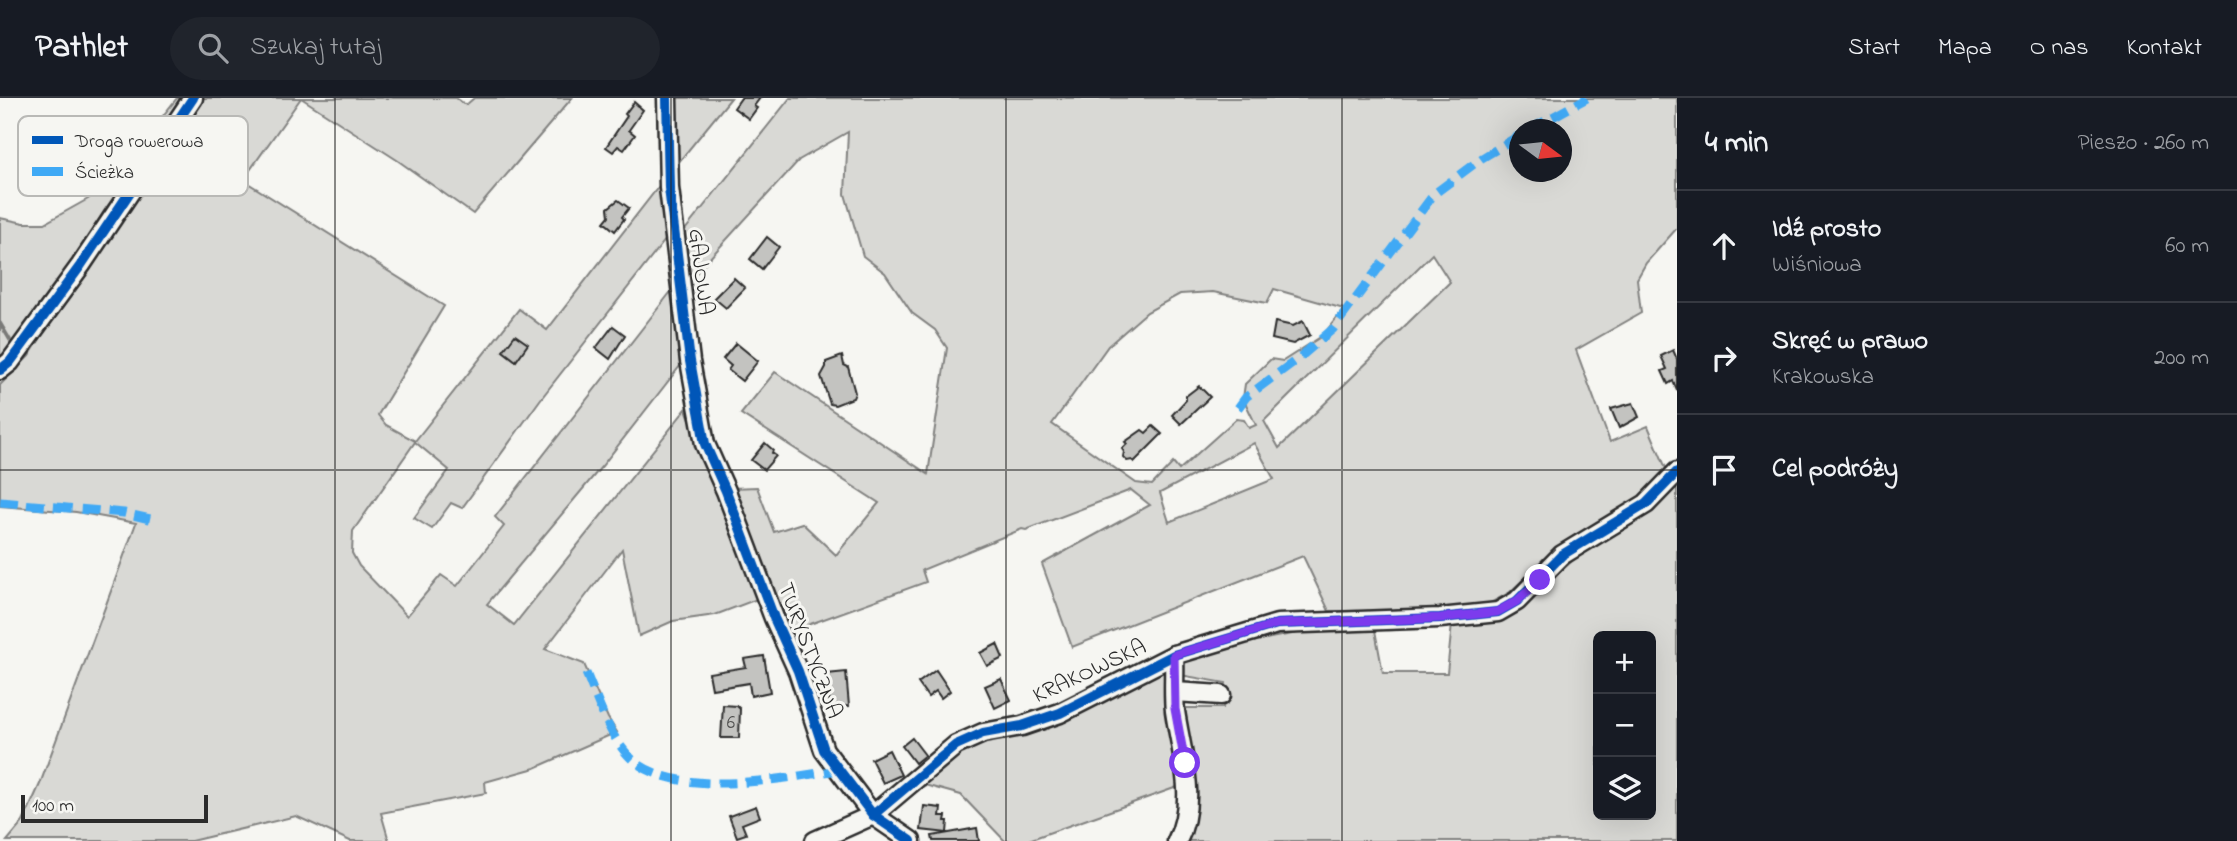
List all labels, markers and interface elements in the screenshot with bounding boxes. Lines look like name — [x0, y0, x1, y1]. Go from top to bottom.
search box — [170, 17, 660, 80]
text: Pathlet — [35, 24, 128, 72]
icon: search — [194, 29, 232, 67]
text: Szukaj tutaj — [250, 29, 381, 67]
text: Start — [1848, 31, 1900, 66]
text: Mapa — [1938, 31, 1992, 66]
text: O nas — [2030, 31, 2088, 66]
text: Kontakt — [2126, 31, 2202, 66]
legend — [18, 116, 248, 196]
north arrow — [1509, 119, 1572, 182]
text: 4 min — [1705, 122, 1768, 166]
text: Pieszo · 260 m — [2078, 127, 2209, 160]
text: Droga rowerowa — [74, 129, 204, 158]
text: Ścieżka — [75, 160, 134, 187]
text: Idź prosto — [1772, 211, 1881, 249]
street label: GAJOWA — [678, 227, 722, 317]
icon: ahead — [1705, 227, 1743, 265]
text: 60 m — [2165, 230, 2209, 263]
text: Wiśniowa — [1772, 249, 1862, 282]
text: Skręć w prawo — [1772, 323, 1928, 361]
icon: right — [1705, 339, 1743, 377]
text: 200 m — [2154, 342, 2209, 375]
text: Krakowska — [1772, 361, 1874, 394]
icon: arrive — [1705, 451, 1743, 489]
text: Cel podróży — [1772, 451, 1898, 489]
route end — [1524, 564, 1555, 595]
street label: TURYSTYCZNA — [768, 578, 850, 724]
street label: KRAKOWSKA — [1028, 631, 1152, 713]
map controls — [1593, 631, 1656, 820]
button: + — [1593, 631, 1656, 694]
button: − — [1593, 694, 1656, 757]
house number: 6 — [727, 710, 735, 737]
route start — [1169, 747, 1200, 778]
button: layers — [1593, 757, 1656, 820]
scale bar — [21, 792, 208, 824]
text: 100 m — [32, 793, 74, 820]

